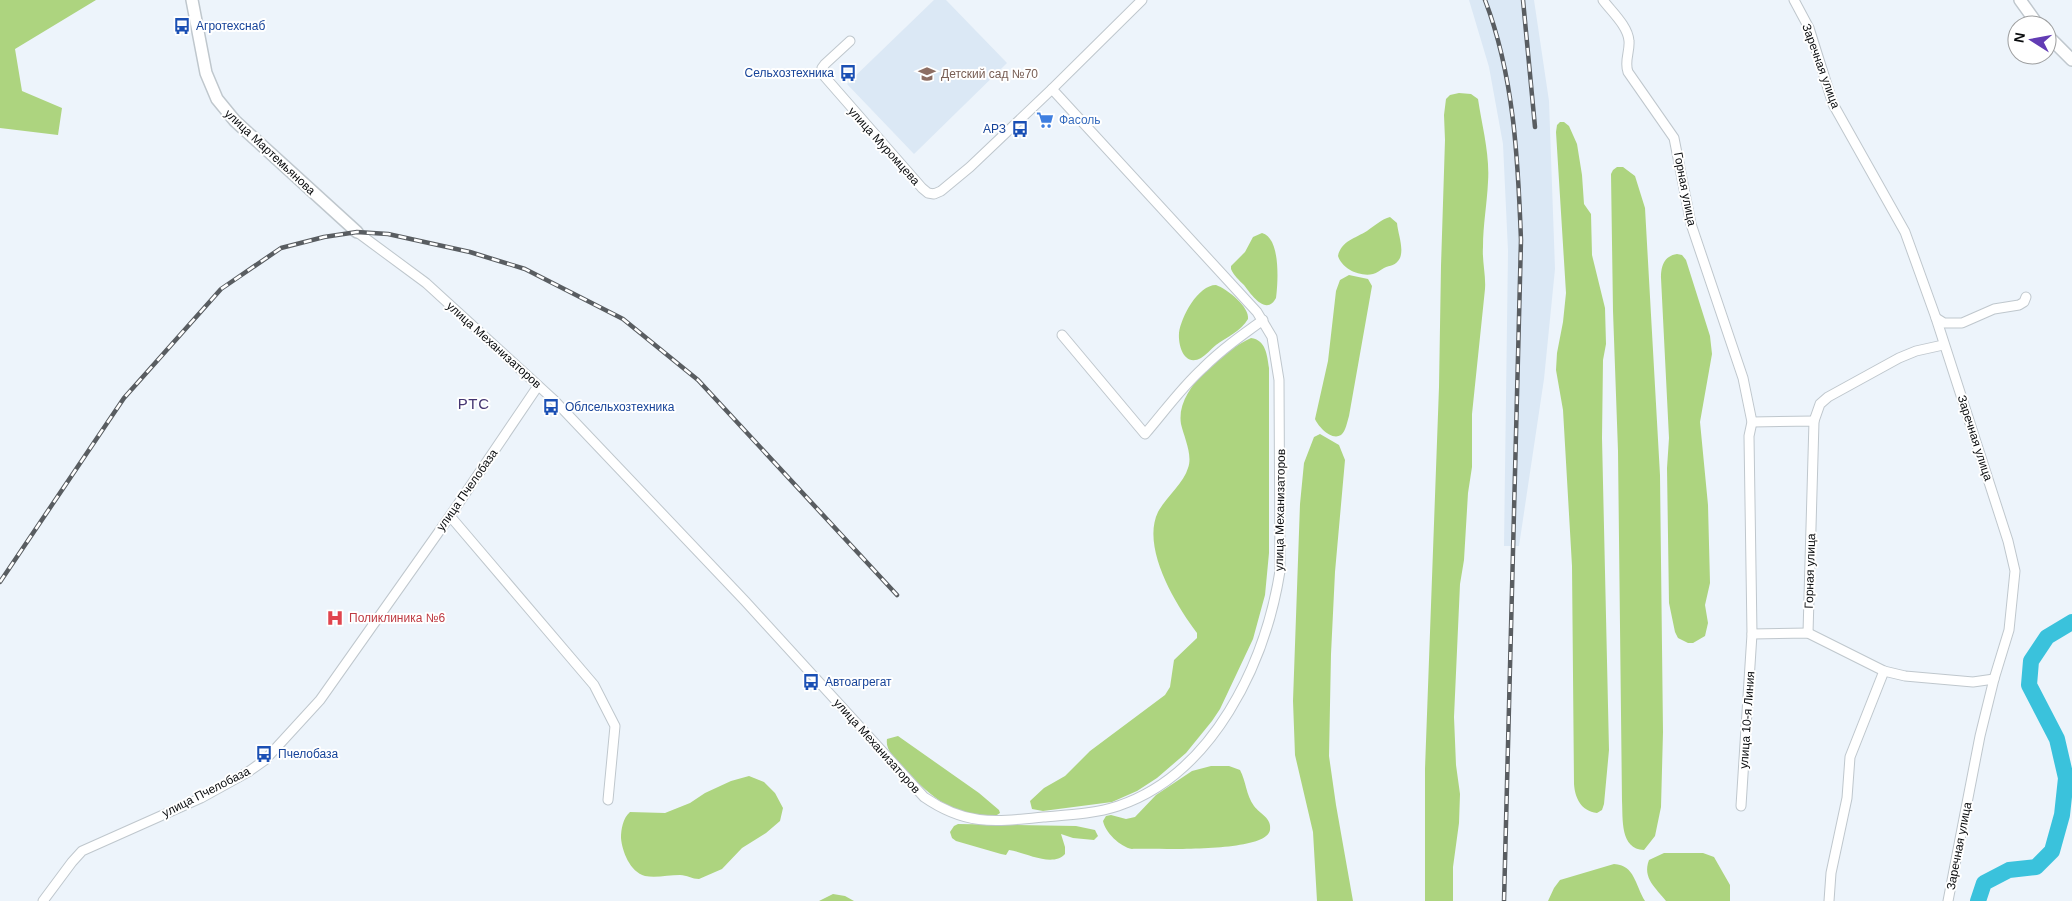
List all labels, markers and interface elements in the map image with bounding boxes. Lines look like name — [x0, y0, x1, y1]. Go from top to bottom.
north arrow — [2007, 15, 2057, 65]
bus stop icon: Агротехснаб — [172, 16, 192, 36]
place label: Агротехснаб — [196, 19, 265, 33]
street label: Заречная улица — [1799, 22, 1843, 111]
text: N — [2010, 31, 2028, 44]
bus stop icon: Сельхозтехника — [838, 63, 858, 83]
school or university icon: Детский сад №70 — [917, 64, 937, 84]
place label: Сельхозтехника — [745, 66, 834, 80]
place label: Детский сад №70 — [941, 67, 1038, 81]
street label: улица Муромцева — [845, 104, 923, 188]
street label: улица Мартемьянова — [222, 106, 318, 198]
supermarket icon: Фасоль — [1035, 110, 1055, 130]
place label: Фасоль — [1059, 113, 1101, 127]
bus stop icon: АРЗ — [1010, 119, 1030, 139]
place label: АРЗ — [983, 122, 1006, 136]
street label: Горная улица — [1671, 151, 1699, 228]
street label: улица Механизаторов — [444, 299, 544, 391]
street label: Заречная улица — [1955, 393, 1996, 483]
district label: РТС — [458, 395, 490, 412]
bus stop icon: Облсельхозтехника — [541, 397, 561, 417]
place label: Облсельхозтехника — [565, 400, 675, 414]
street label: улица Пчелобаза — [434, 446, 501, 534]
street label: улица Механизаторов — [1272, 449, 1288, 571]
street label: Горная улица — [1802, 533, 1818, 609]
hospital icon: Поликлиника №6 — [325, 608, 345, 628]
place label: Поликлиника №6 — [349, 611, 446, 625]
street label: улица 10-я Линия — [1737, 671, 1757, 769]
bus stop icon: Автоагрегат — [801, 672, 821, 692]
place label: Автоагрегат — [825, 675, 892, 689]
street label: улица Механизаторов — [831, 696, 923, 796]
bus stop icon: Пчелобаза — [254, 744, 274, 764]
place label: Пчелобаза — [278, 747, 339, 761]
street label: улица Пчелобаза — [160, 764, 252, 820]
street label: Заречная улица — [1944, 801, 1974, 891]

